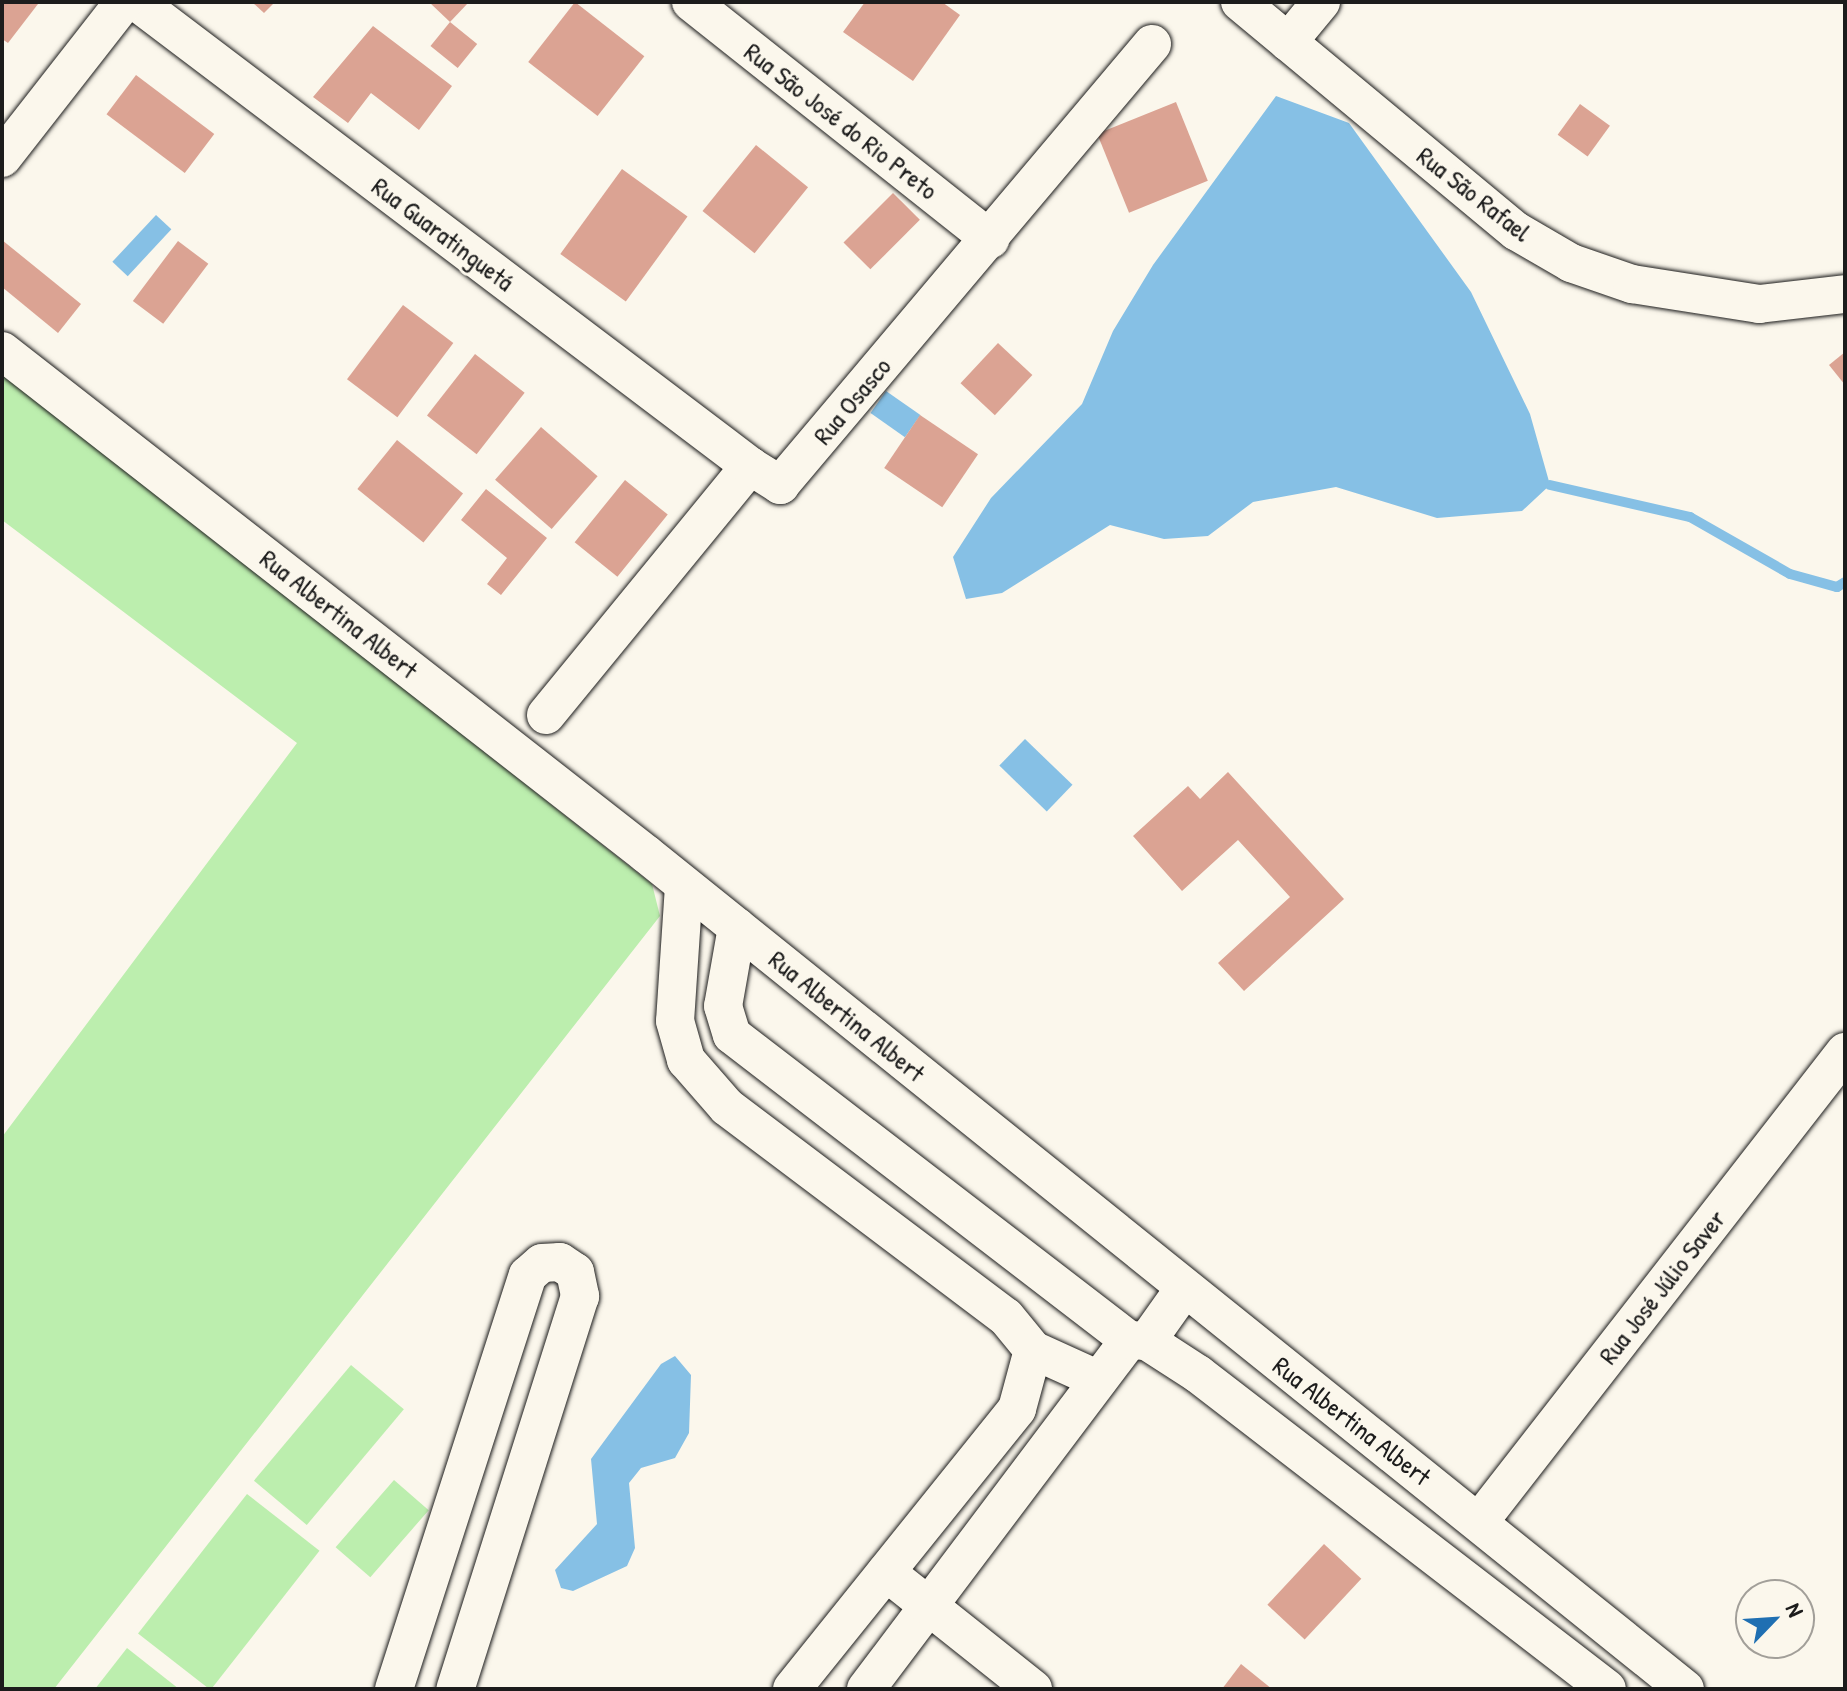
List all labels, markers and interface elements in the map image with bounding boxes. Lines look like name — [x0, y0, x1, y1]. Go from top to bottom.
street label: Rua São José do Rio Preto — [738, 36, 944, 206]
street label: Rua São Rafael — [1411, 140, 1537, 248]
street label: Rua Guaratinguetá — [366, 171, 520, 297]
street label: Rua Osasco — [807, 351, 897, 451]
street label: Rua Albertina Albert — [254, 543, 424, 685]
street label: Rua Albertina Albert — [763, 944, 931, 1088]
street label: Rua José Júlio Saver — [1592, 1204, 1732, 1370]
street label: Rua Albertina Albert — [1267, 1350, 1437, 1492]
north arrow — [1735, 1579, 1815, 1659]
text: N — [1779, 1598, 1811, 1621]

